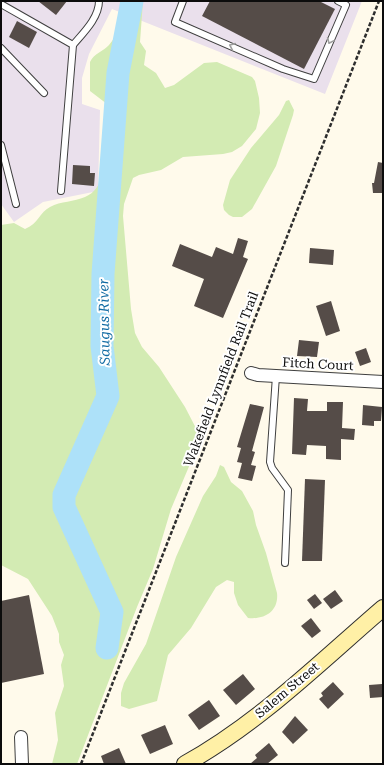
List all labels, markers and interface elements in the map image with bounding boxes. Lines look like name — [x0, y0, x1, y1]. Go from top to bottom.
one-way arrow — [327, 37, 335, 44]
one-way arrow — [228, 43, 236, 51]
water label: Saugus River — [95, 278, 113, 367]
street label: Wakefield Lynnfield Rail Trail — [181, 289, 261, 469]
street label: Fitch Court — [282, 355, 354, 373]
street label: Salem Street — [252, 659, 322, 721]

